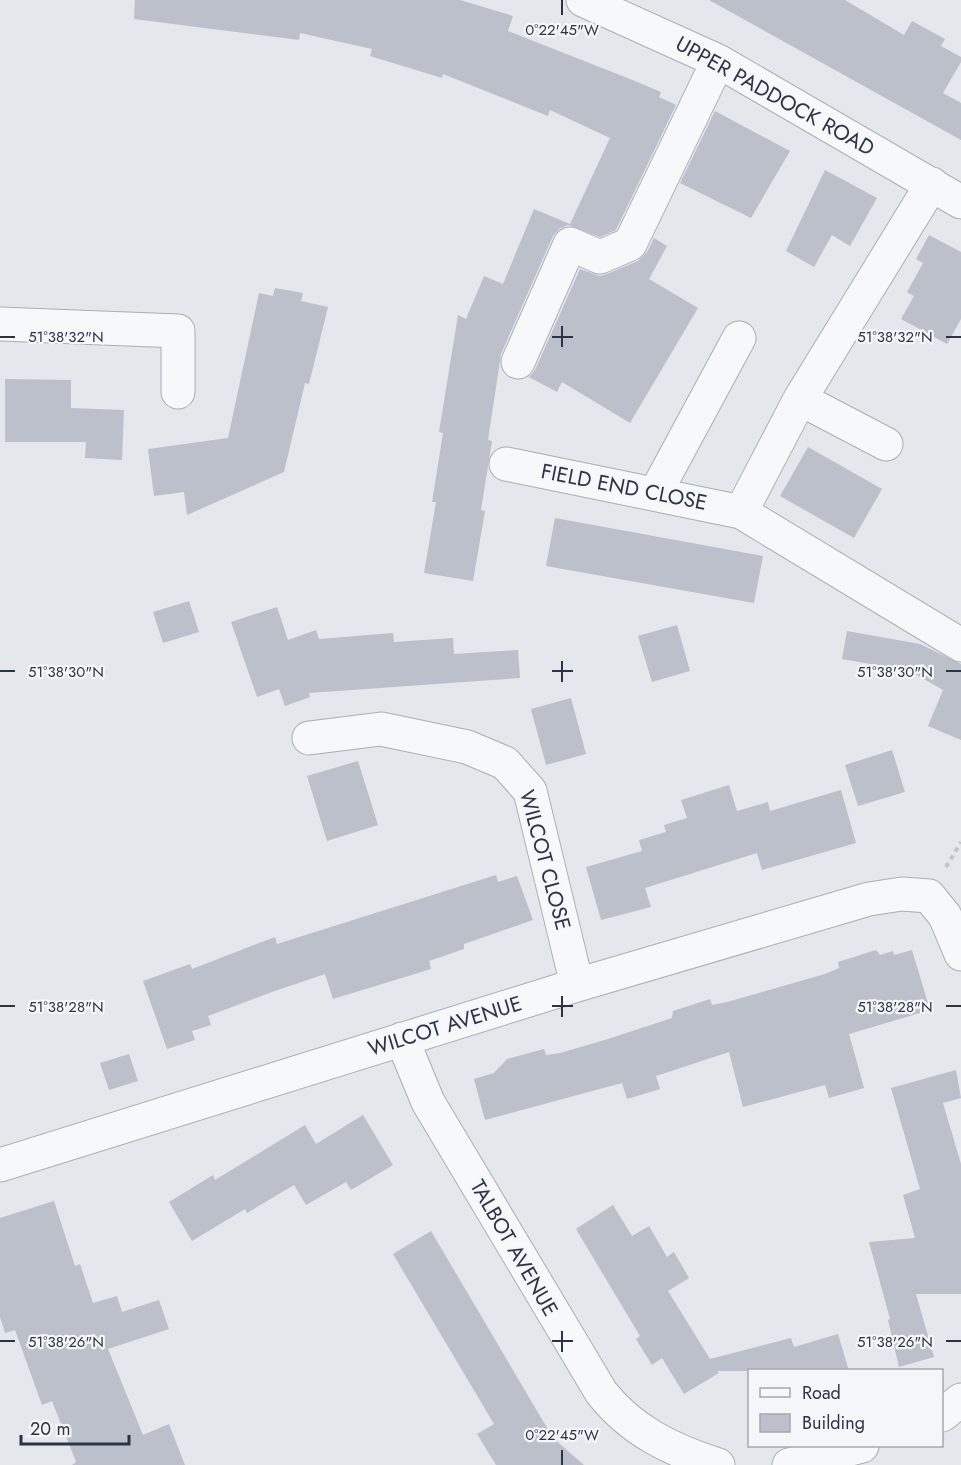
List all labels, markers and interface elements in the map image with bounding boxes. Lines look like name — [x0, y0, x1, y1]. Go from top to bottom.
text: 0°22'45"W — [525, 19, 599, 41]
street label: UPPER PADDOCK ROAD — [670, 29, 880, 163]
text: 51°38'32"N — [28, 326, 104, 348]
text: 51°38'32"N — [857, 326, 933, 348]
street label: FIELD END CLOSE — [538, 456, 710, 518]
text: 51°38'30"N — [28, 661, 104, 683]
text: 51°38'30"N — [857, 661, 933, 683]
street label: WILCOT CLOSE — [512, 787, 578, 933]
street label: WILCOT AVENUE — [364, 988, 526, 1064]
text: 51°38'28"N — [28, 996, 104, 1018]
text: 51°38'28"N — [857, 996, 933, 1018]
street label: TALBOT AVENUE — [463, 1174, 565, 1322]
text: 51°38'26"N — [28, 1331, 104, 1353]
text: 51°38'26"N — [857, 1331, 933, 1353]
legend — [748, 1369, 943, 1447]
text: Road — [802, 1380, 841, 1406]
scale bar — [21, 1408, 129, 1446]
text: Building — [802, 1410, 865, 1436]
text: 20 m — [30, 1416, 70, 1442]
text: 0°22'45"W — [525, 1424, 599, 1446]

